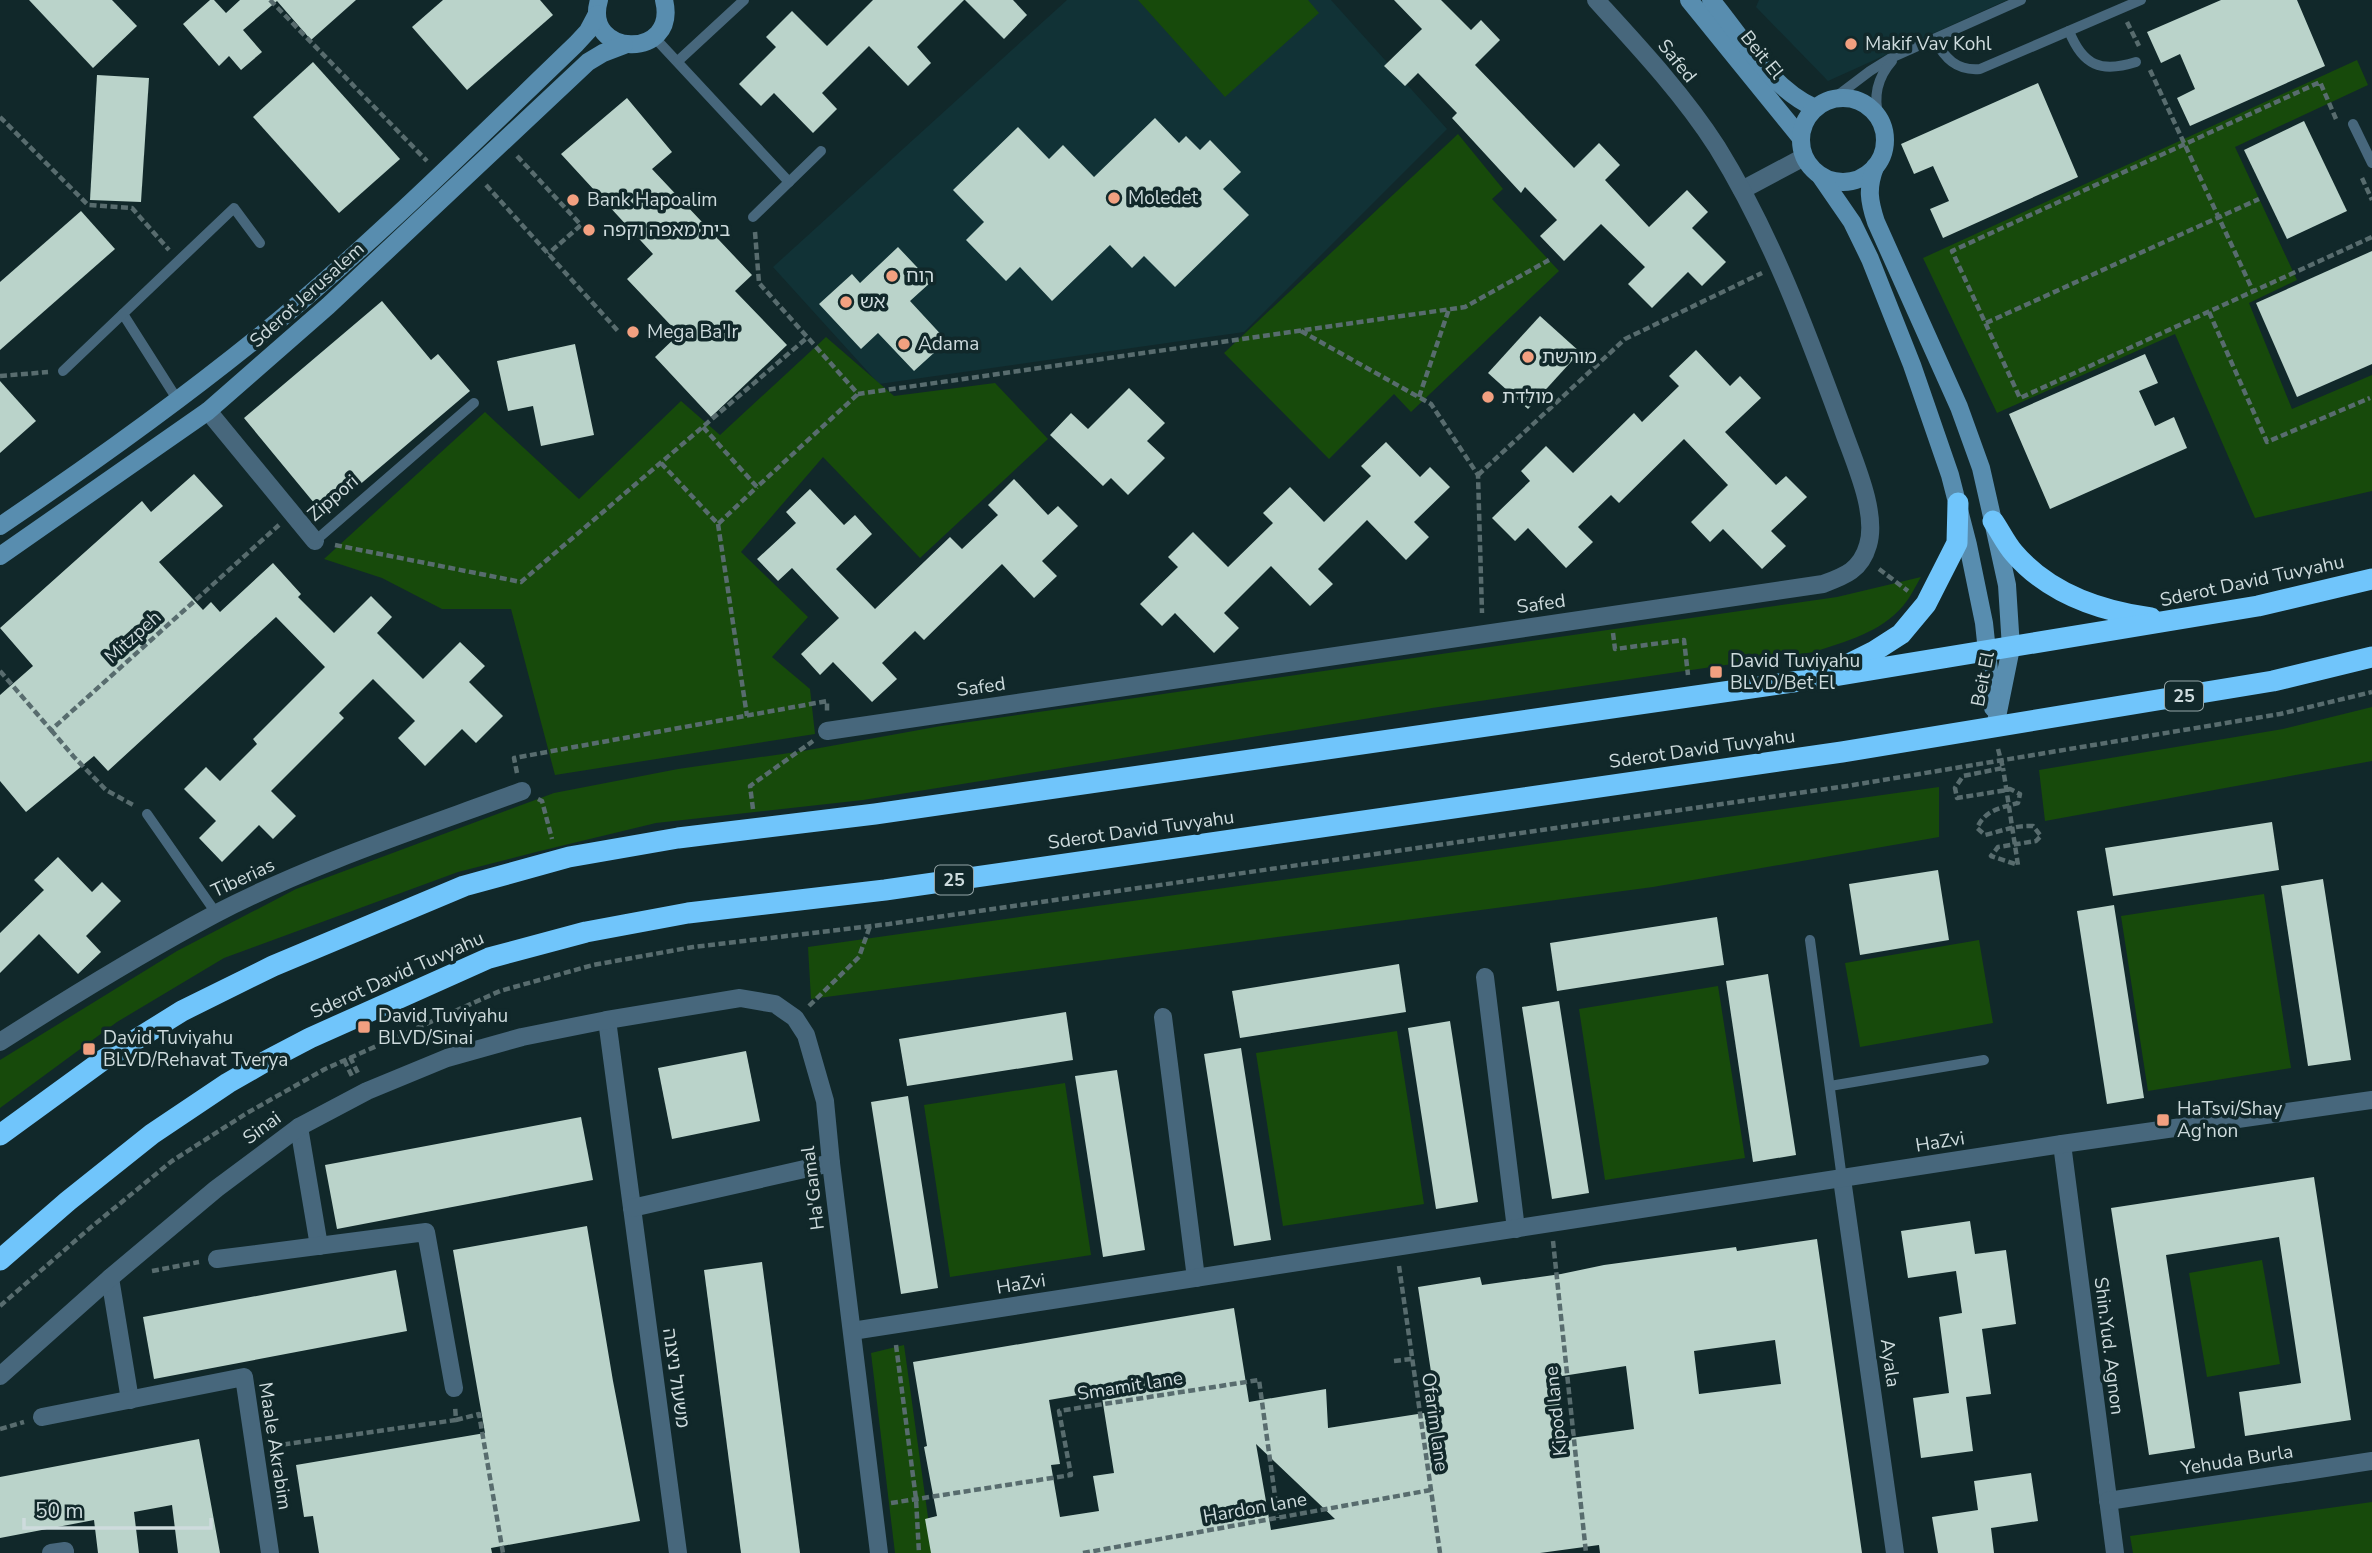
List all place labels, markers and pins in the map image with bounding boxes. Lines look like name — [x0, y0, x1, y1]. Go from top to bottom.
place label: Makif Vav Kohl — [1865, 31, 1992, 57]
marker: Makif Vav Kohl — [1843, 36, 1859, 52]
place label: Moledet — [1128, 185, 1199, 211]
place label: Bank Hapoalim — [587, 187, 718, 213]
marker: Moledet — [1106, 190, 1122, 206]
marker: Bank Hapoalim — [565, 192, 581, 208]
place label: בית מאפה וקפה — [603, 217, 730, 243]
marker: בית מאפה וקפה — [581, 222, 597, 238]
place label: רוח — [906, 263, 934, 289]
marker: רוח — [884, 268, 900, 284]
place label: אש — [860, 289, 886, 315]
marker: אש — [838, 294, 854, 310]
place label: Mega Ba'Ir — [647, 319, 738, 345]
marker: Mega Ba'Ir — [625, 324, 641, 340]
place label: Adama — [918, 331, 979, 357]
marker: Adama — [896, 336, 912, 352]
place label: מורשת — [1542, 344, 1597, 370]
marker: מורשת — [1520, 349, 1536, 365]
place label: מולדת — [1502, 384, 1554, 410]
marker: מולדת — [1480, 389, 1496, 405]
place label: David Tuviyahu BLVD/Bet El — [1730, 648, 1860, 696]
marker: David Tuviyahu BLVD/Bet El — [1708, 664, 1724, 680]
place label: David Tuviyahu BLVD/Sinai — [378, 1003, 508, 1051]
marker: David Tuviyahu BLVD/Sinai — [356, 1019, 372, 1035]
place label: David Tuviyahu BLVD/Rehavat Tverya — [103, 1025, 288, 1073]
marker: David Tuviyahu BLVD/Rehavat Tverya — [81, 1041, 97, 1057]
place label: HaTsvi/Shay Ag'non — [2177, 1096, 2282, 1144]
marker: HaTsvi/Shay Ag'non — [2155, 1112, 2171, 1128]

